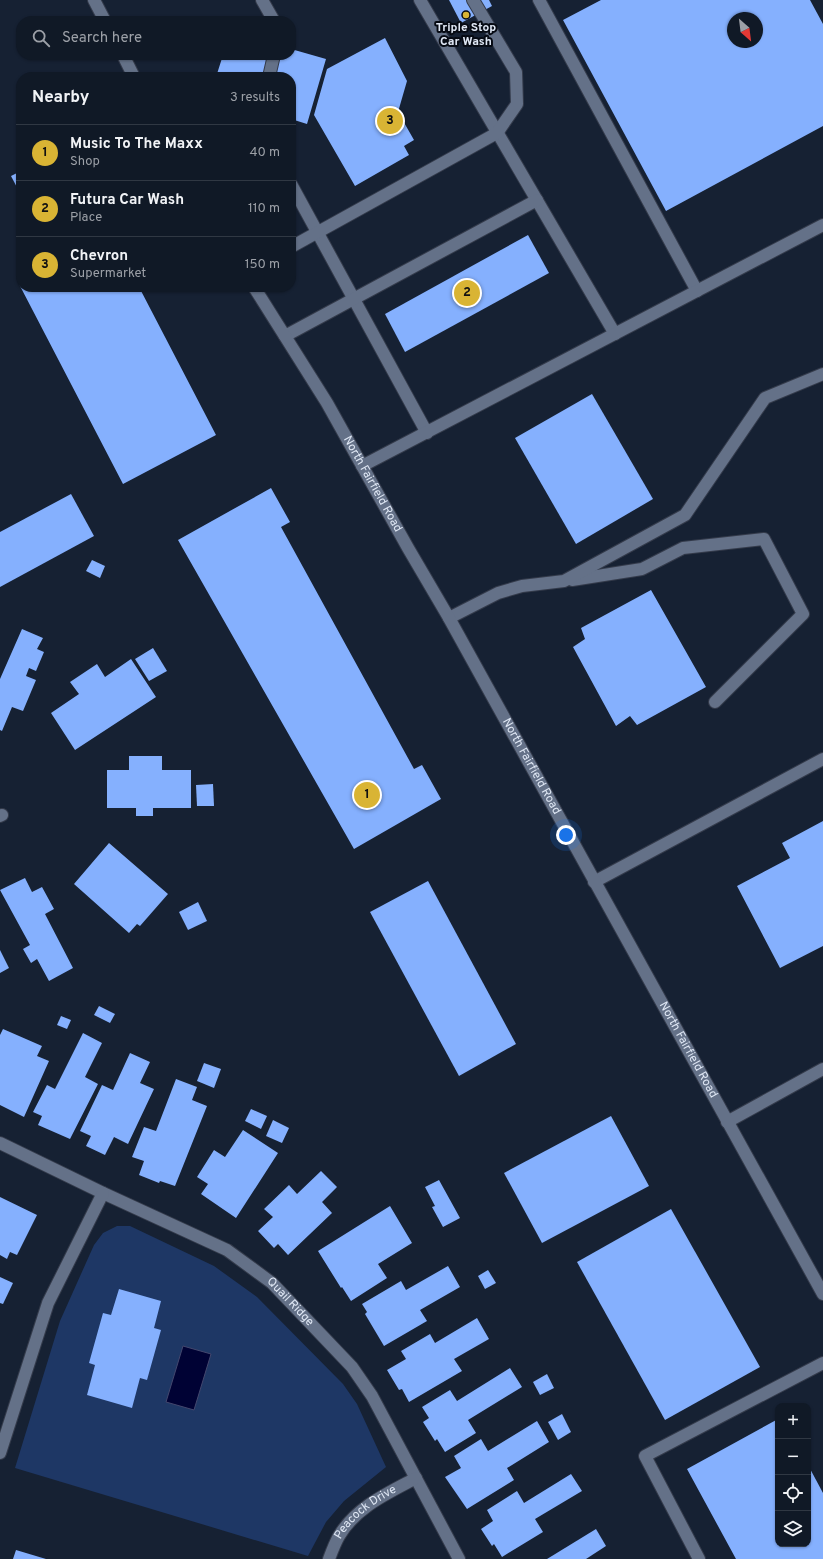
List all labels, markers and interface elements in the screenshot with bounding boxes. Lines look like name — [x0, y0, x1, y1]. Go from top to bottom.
marker: Triple Stop Car Wash — [461, 10, 471, 20]
north arrow — [727, 12, 763, 48]
search box — [16, 16, 296, 60]
place label: Triple Stop Car Wash — [436, 20, 496, 50]
icon: search — [30, 27, 52, 49]
text: Search here — [62, 29, 142, 48]
text: Nearby — [32, 87, 89, 109]
text: 3 results — [230, 90, 280, 106]
pin: 3 — [377, 106, 403, 136]
text: Music To The Maxx — [70, 135, 203, 154]
text: 1 — [42, 145, 48, 161]
text: 40 m — [250, 145, 280, 161]
text: Shop — [70, 154, 100, 170]
text: Futura Car Wash — [70, 191, 184, 210]
text: 2 — [41, 201, 49, 217]
text: 110 m — [248, 201, 280, 217]
text: Place — [70, 210, 102, 226]
text: Chevron — [70, 247, 128, 266]
text: 3 — [41, 257, 49, 273]
text: 150 m — [245, 257, 280, 273]
text: Supermarket — [70, 266, 146, 282]
pin: 2 — [454, 278, 480, 308]
street label: North Fairfield Road — [339, 433, 406, 535]
street label: North Fairfield Road — [498, 715, 564, 818]
pin: 1 — [354, 780, 380, 810]
your location — [556, 825, 576, 845]
street label: North Fairfield Road — [655, 999, 721, 1101]
street label: Quail Ridge — [263, 1274, 317, 1330]
map controls — [775, 1403, 811, 1547]
button: + — [775, 1403, 811, 1439]
button: − — [775, 1439, 811, 1475]
button: locate — [775, 1475, 811, 1511]
street label: Peacock Drive — [331, 1482, 399, 1542]
button: layers — [775, 1511, 811, 1547]

